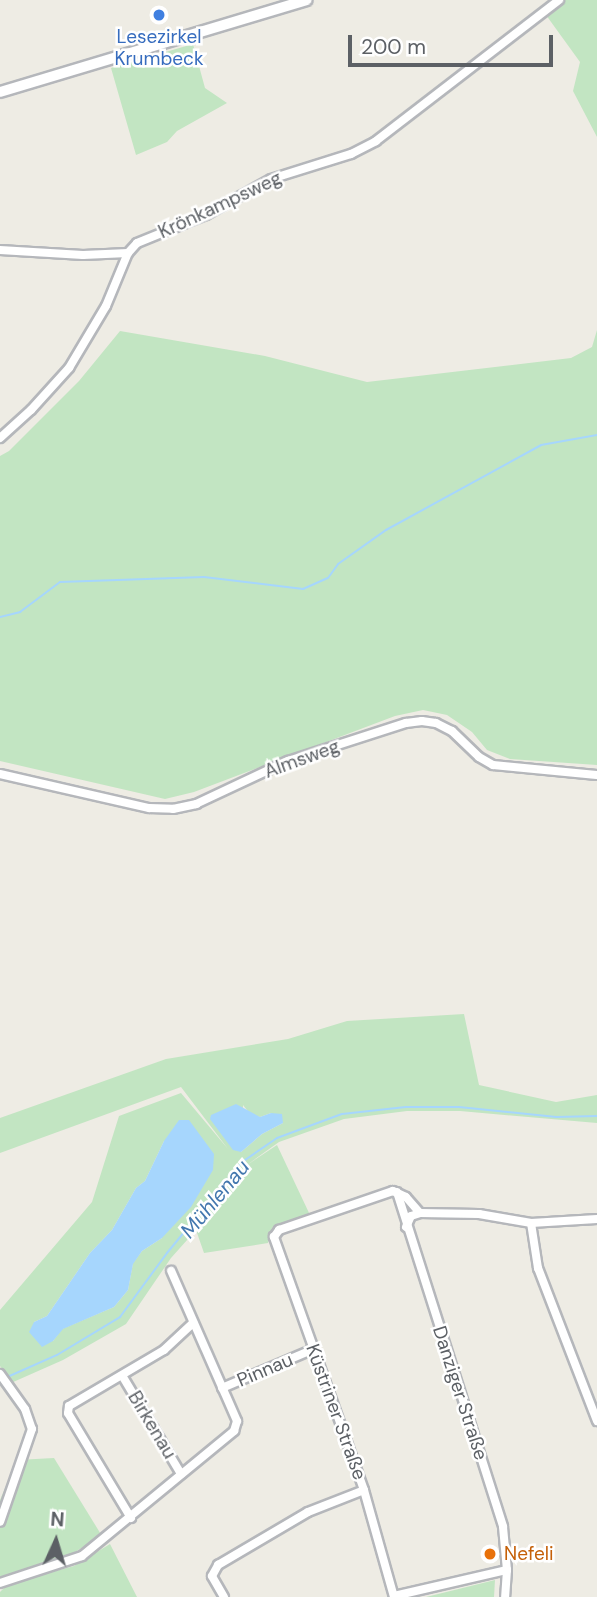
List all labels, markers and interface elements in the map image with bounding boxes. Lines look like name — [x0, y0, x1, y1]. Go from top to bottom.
marker: Lesezirkel Krumbeck — [151, 7, 167, 23]
scale bar — [352, 21, 557, 65]
place label: Lesezirkel Krumbeck — [114, 26, 204, 70]
text: 200 m — [361, 33, 426, 61]
street label: Krönkampsweg — [155, 167, 285, 243]
street label: Almsweg — [261, 735, 343, 783]
water label: Mühlenau — [175, 1155, 255, 1243]
street label: Danziger Straße — [428, 1323, 492, 1463]
street label: Küstriner Straße — [301, 1341, 371, 1483]
street label: Pinnau — [234, 1348, 296, 1392]
street label: Birkenau — [123, 1387, 181, 1463]
north arrow — [21, 1506, 91, 1576]
text: N — [50, 1507, 65, 1533]
place label: Nefeli — [504, 1543, 554, 1565]
marker: Nefeli — [482, 1546, 498, 1562]

